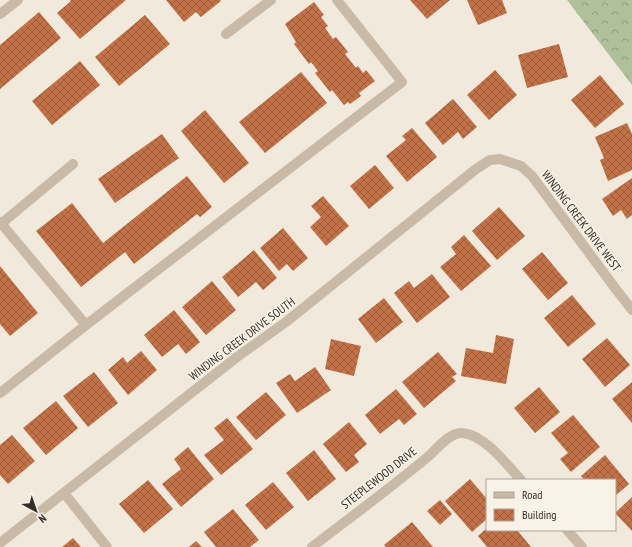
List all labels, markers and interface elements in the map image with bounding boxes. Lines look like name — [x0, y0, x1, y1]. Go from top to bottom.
street label: WINDING CREEK DRIVE WEST — [538, 167, 625, 275]
street label: WINDING CREEK DRIVE SOUTH — [186, 294, 298, 383]
street label: STEEPLEWOOD DRIVE — [338, 443, 419, 512]
legend — [486, 479, 616, 531]
text: Road — [522, 487, 542, 502]
north arrow — [16, 491, 56, 531]
text: Building — [522, 507, 557, 522]
text: N — [36, 511, 49, 526]

